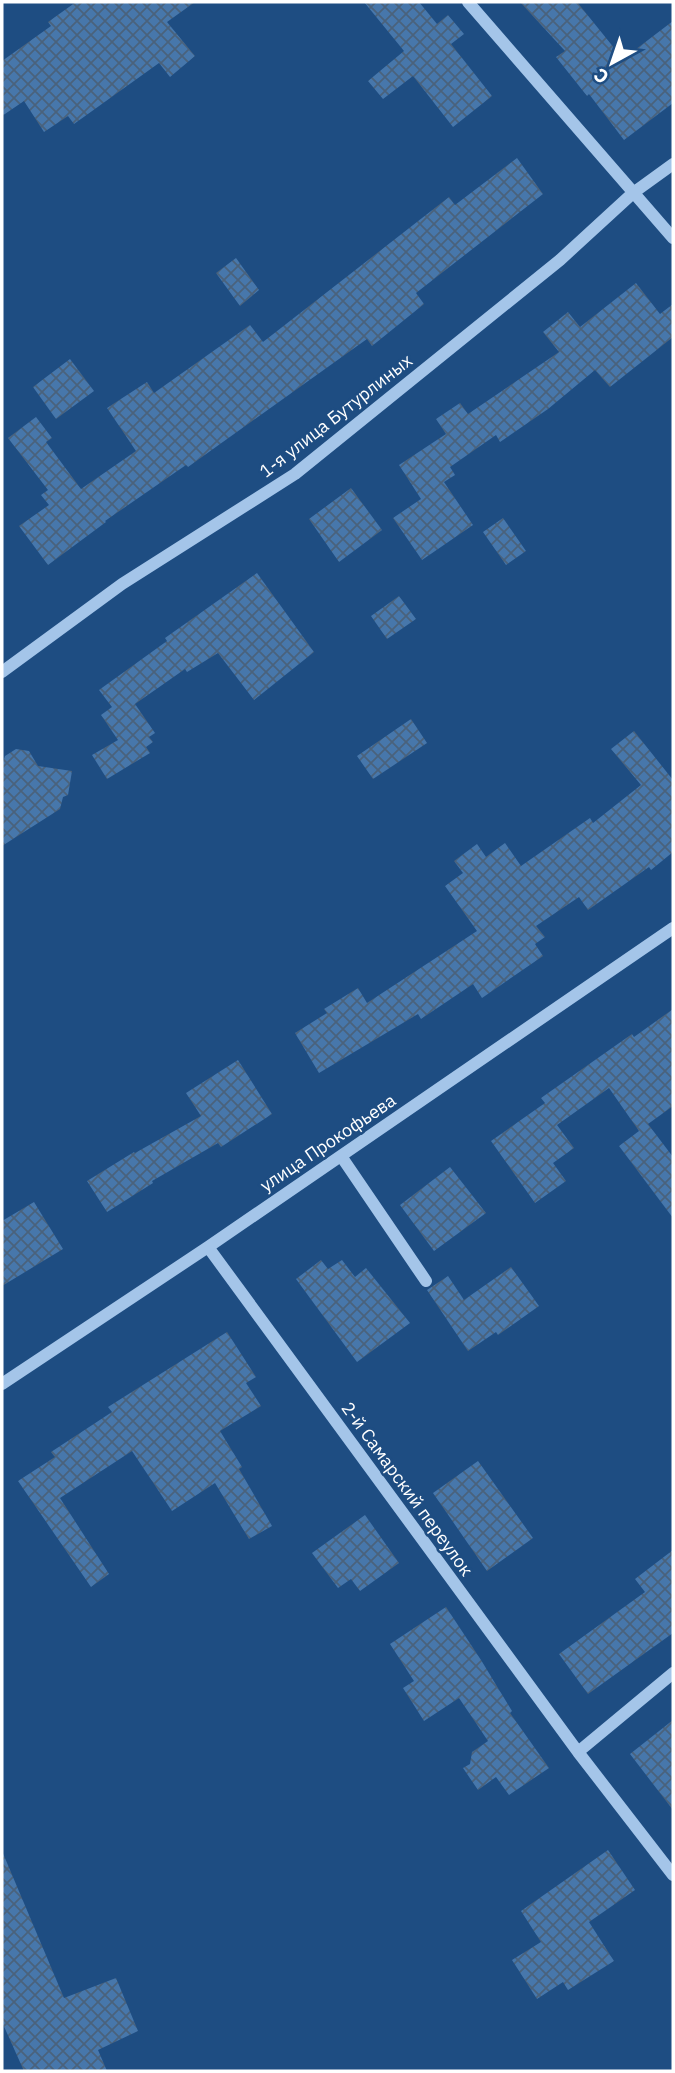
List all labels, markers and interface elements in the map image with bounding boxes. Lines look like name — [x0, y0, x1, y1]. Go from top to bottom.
north arrow — [577, 28, 647, 98]
text: С — [589, 63, 614, 89]
street label: 1-я улица Бутурлиных — [255, 349, 417, 483]
street label: улица Прокофьева — [255, 1088, 400, 1197]
street label: 2-й Самарский переулок — [336, 1397, 478, 1580]

